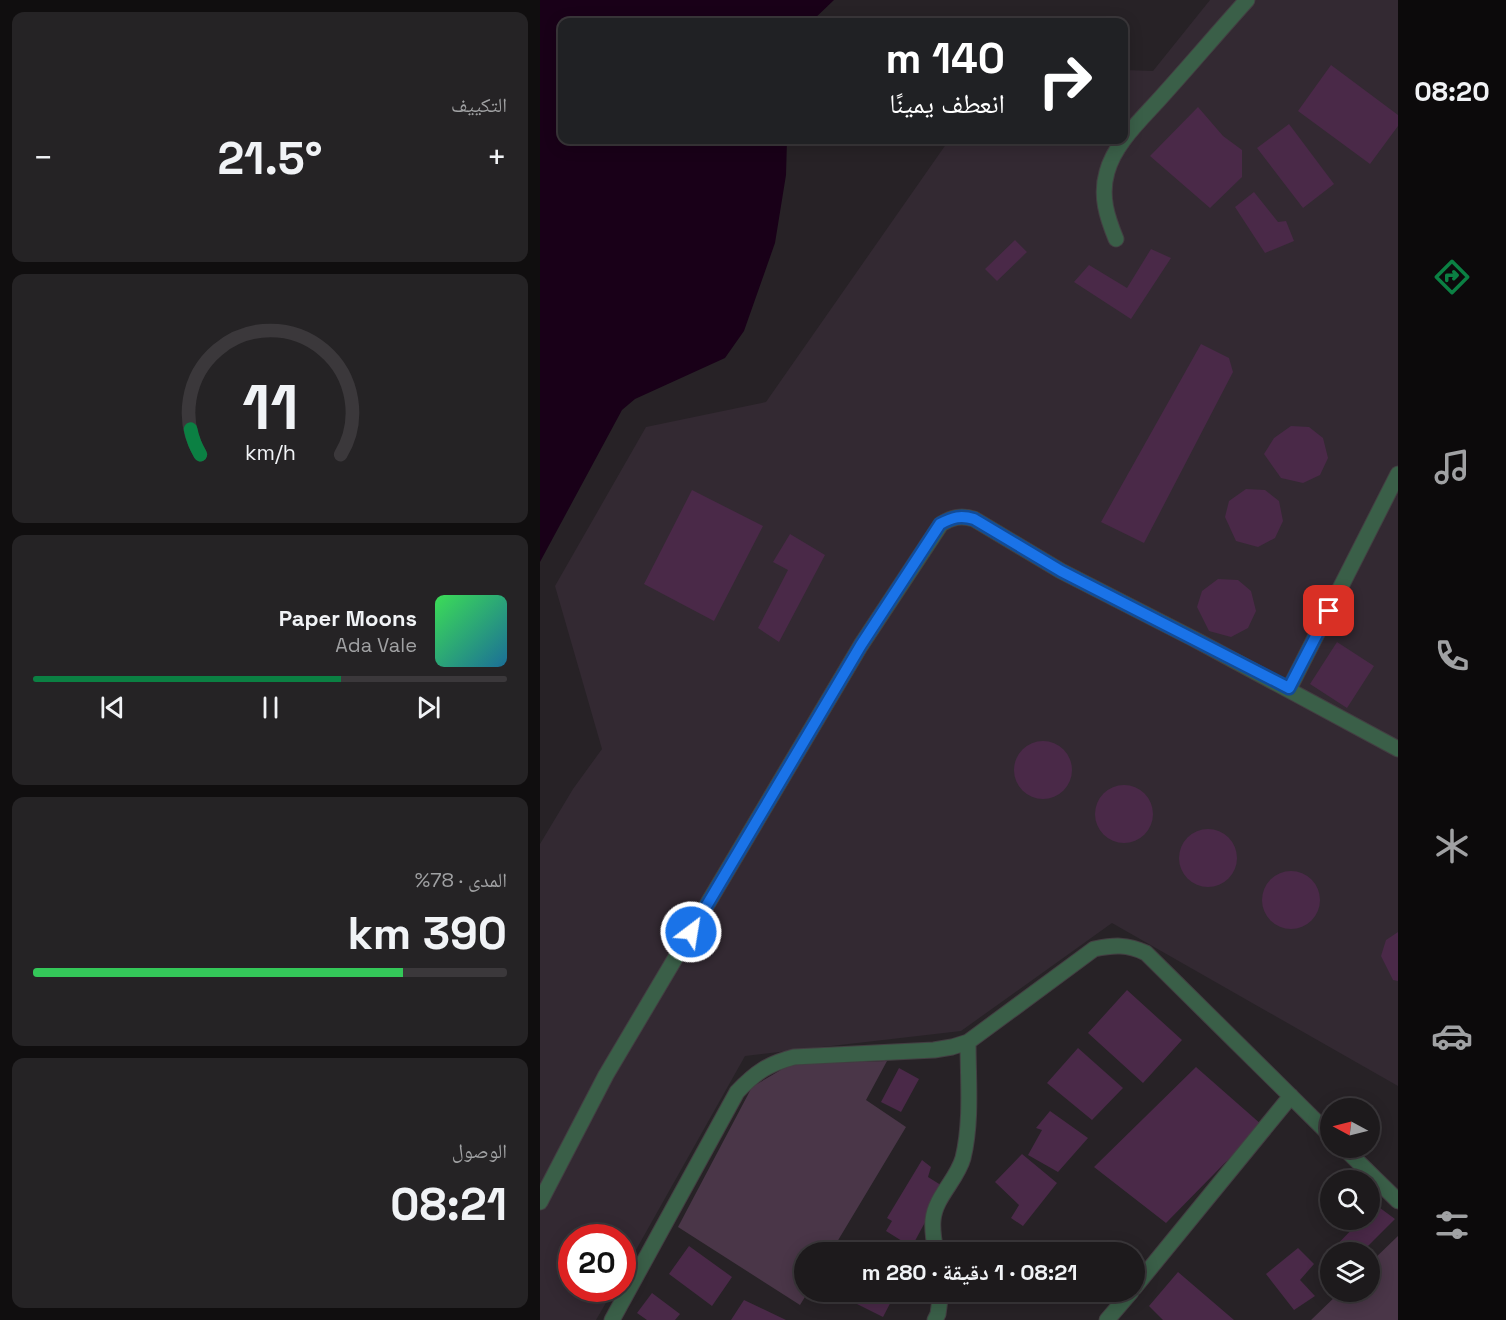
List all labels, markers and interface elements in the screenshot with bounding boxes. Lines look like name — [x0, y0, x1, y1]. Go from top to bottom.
text: 140 m — [886, 32, 1005, 85]
icon: right — [1026, 42, 1104, 120]
text: 08:20 — [1414, 74, 1490, 109]
text: انعطف يمينًا — [889, 86, 1005, 121]
text: التكييف — [451, 92, 507, 118]
text: 21.5° — [217, 130, 323, 187]
text: − — [33, 137, 53, 179]
text: + — [487, 137, 507, 179]
icon: directions — [1431, 256, 1473, 298]
text: 11 — [242, 369, 298, 448]
text: km/h — [244, 440, 296, 467]
icon: music — [1431, 446, 1473, 488]
pin — [1303, 585, 1354, 636]
icon: arrive — [1312, 594, 1345, 627]
text: Paper Moons — [279, 604, 417, 632]
text: Ada Vale — [335, 632, 417, 658]
icon: phone — [1431, 635, 1473, 677]
icon: previous — [96, 691, 129, 724]
icon: pause — [254, 691, 287, 724]
icon: next — [412, 691, 445, 724]
icon: climate — [1431, 825, 1473, 867]
text: المدى · 78% — [415, 867, 507, 893]
position arrow — [659, 900, 723, 964]
text: 390 km — [347, 905, 507, 962]
icon: car — [1431, 1015, 1473, 1057]
north arrow — [1320, 1098, 1380, 1158]
map controls — [1320, 1098, 1380, 1302]
text: الوصول — [452, 1138, 507, 1164]
button: search — [1320, 1170, 1380, 1230]
text: 08:21 — [390, 1176, 507, 1233]
icon: filters — [1431, 1204, 1473, 1246]
speed limit sign: 20 — [558, 1224, 636, 1302]
button: layers — [1320, 1242, 1380, 1302]
text: 08:21 · 1 دقيقة · 280 m — [862, 1258, 1077, 1286]

